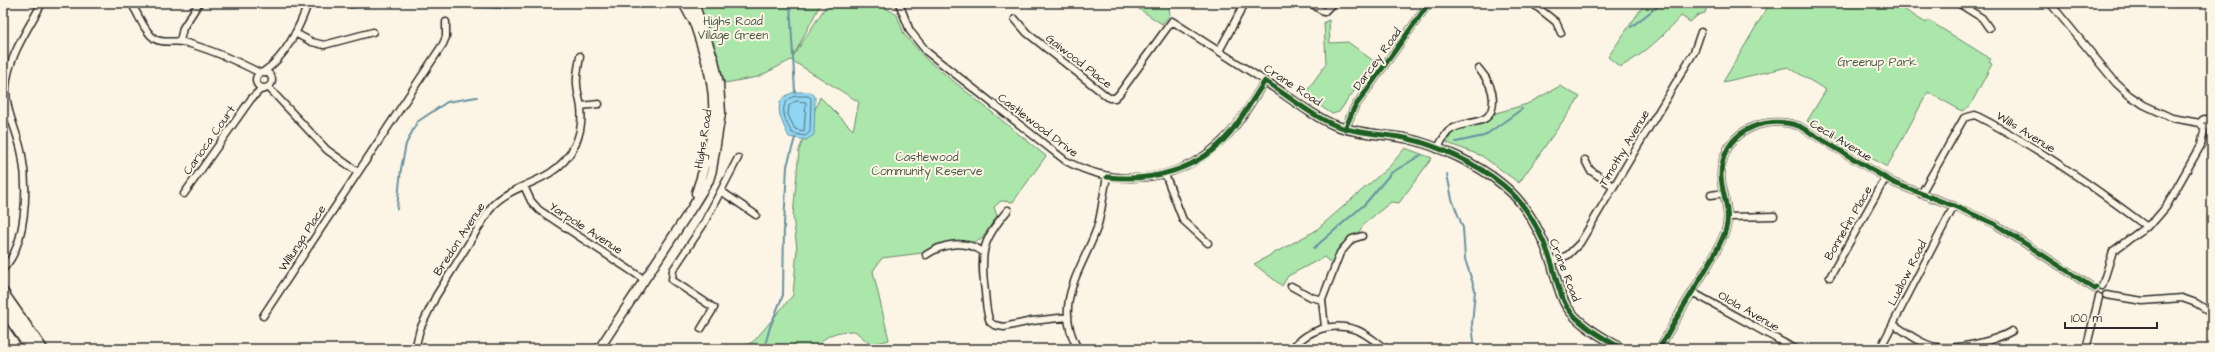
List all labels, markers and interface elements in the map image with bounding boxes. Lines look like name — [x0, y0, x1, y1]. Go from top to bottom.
park label: Highs Road Village Green — [698, 13, 768, 45]
street label: Darcey Road — [1349, 25, 1407, 95]
street label: Gaiwood Place — [1042, 30, 1116, 93]
park label: Greenup Park — [1837, 54, 1917, 71]
street label: Crane Road — [1260, 60, 1325, 111]
street label: Castlewood Drive — [994, 89, 1082, 162]
street label: Carioca Court — [179, 102, 240, 178]
street label: Timothy Avenue — [1595, 106, 1655, 190]
street label: Highs Road — [690, 108, 718, 170]
street label: Wills Avenue — [1993, 108, 2059, 158]
street label: Cecil Avenue — [1806, 115, 1876, 166]
park label: Castlewood Community Reserve — [872, 149, 983, 181]
street label: Bonnefin Place — [1820, 183, 1877, 264]
street label: Yarpole Avenue — [546, 198, 626, 259]
street label: Bredon Avenue — [429, 199, 490, 279]
street label: Willunga Place — [275, 201, 331, 275]
street label: Crane Road — [1545, 236, 1584, 304]
street label: Ludlow Road — [1884, 238, 1931, 309]
street label: Olola Avenue — [1715, 287, 1783, 336]
scale bar — [2065, 304, 2157, 330]
text: 100 m — [2071, 310, 2102, 327]

